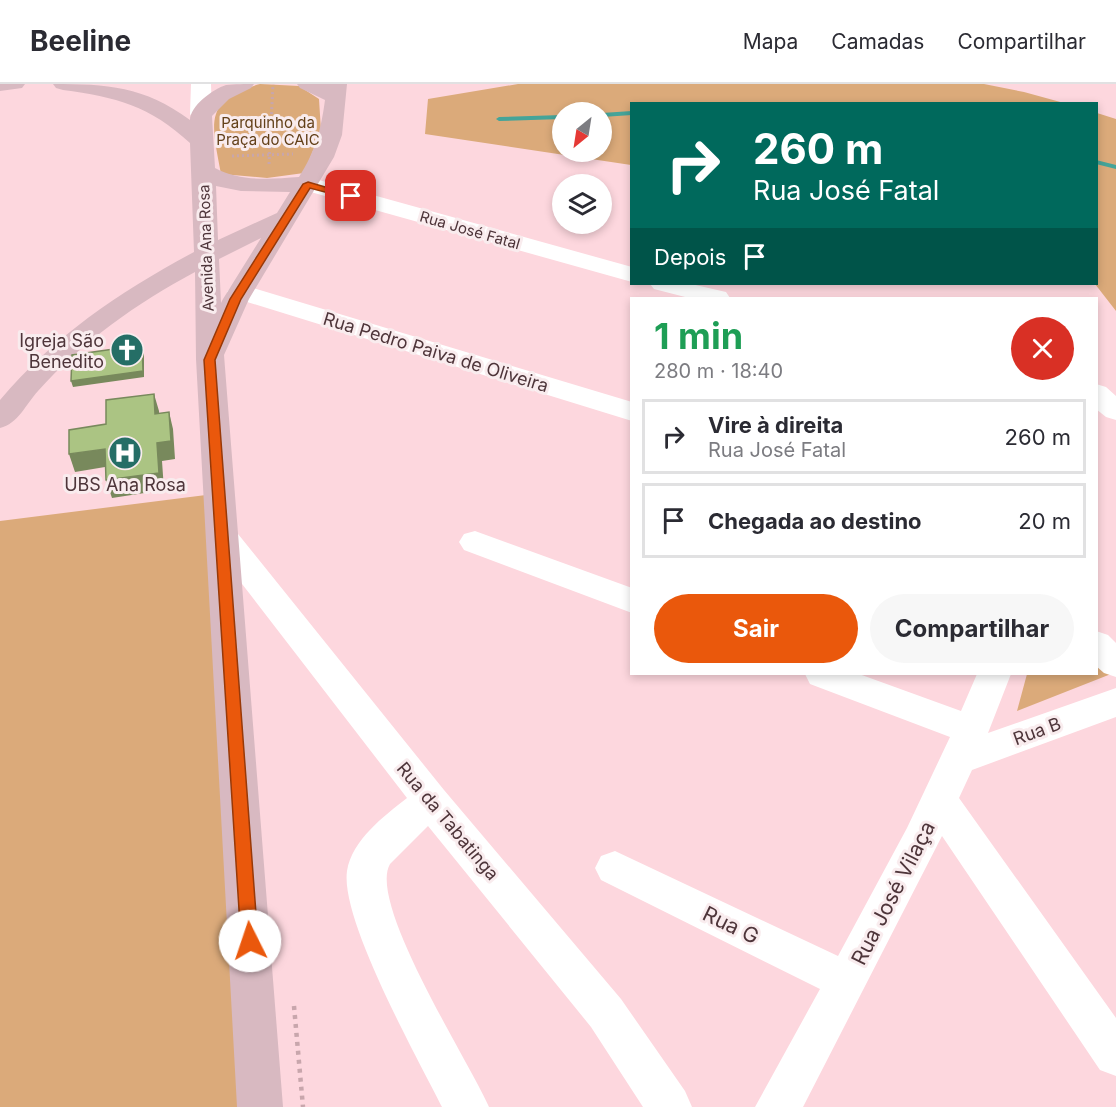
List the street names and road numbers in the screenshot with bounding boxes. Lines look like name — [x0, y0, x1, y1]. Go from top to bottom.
street label: Avenida Ana Rosa — [194, 184, 218, 312]
street label: Rua José Fatal — [418, 207, 522, 253]
street label: Rua Pedro Paiva de Oliveira — [321, 308, 551, 396]
street label: Rua B — [1010, 713, 1064, 749]
street label: Rua da Tabatinga — [393, 758, 503, 884]
street label: Rua José Vilaça — [846, 817, 940, 969]
street label: Rua G — [699, 901, 763, 949]

